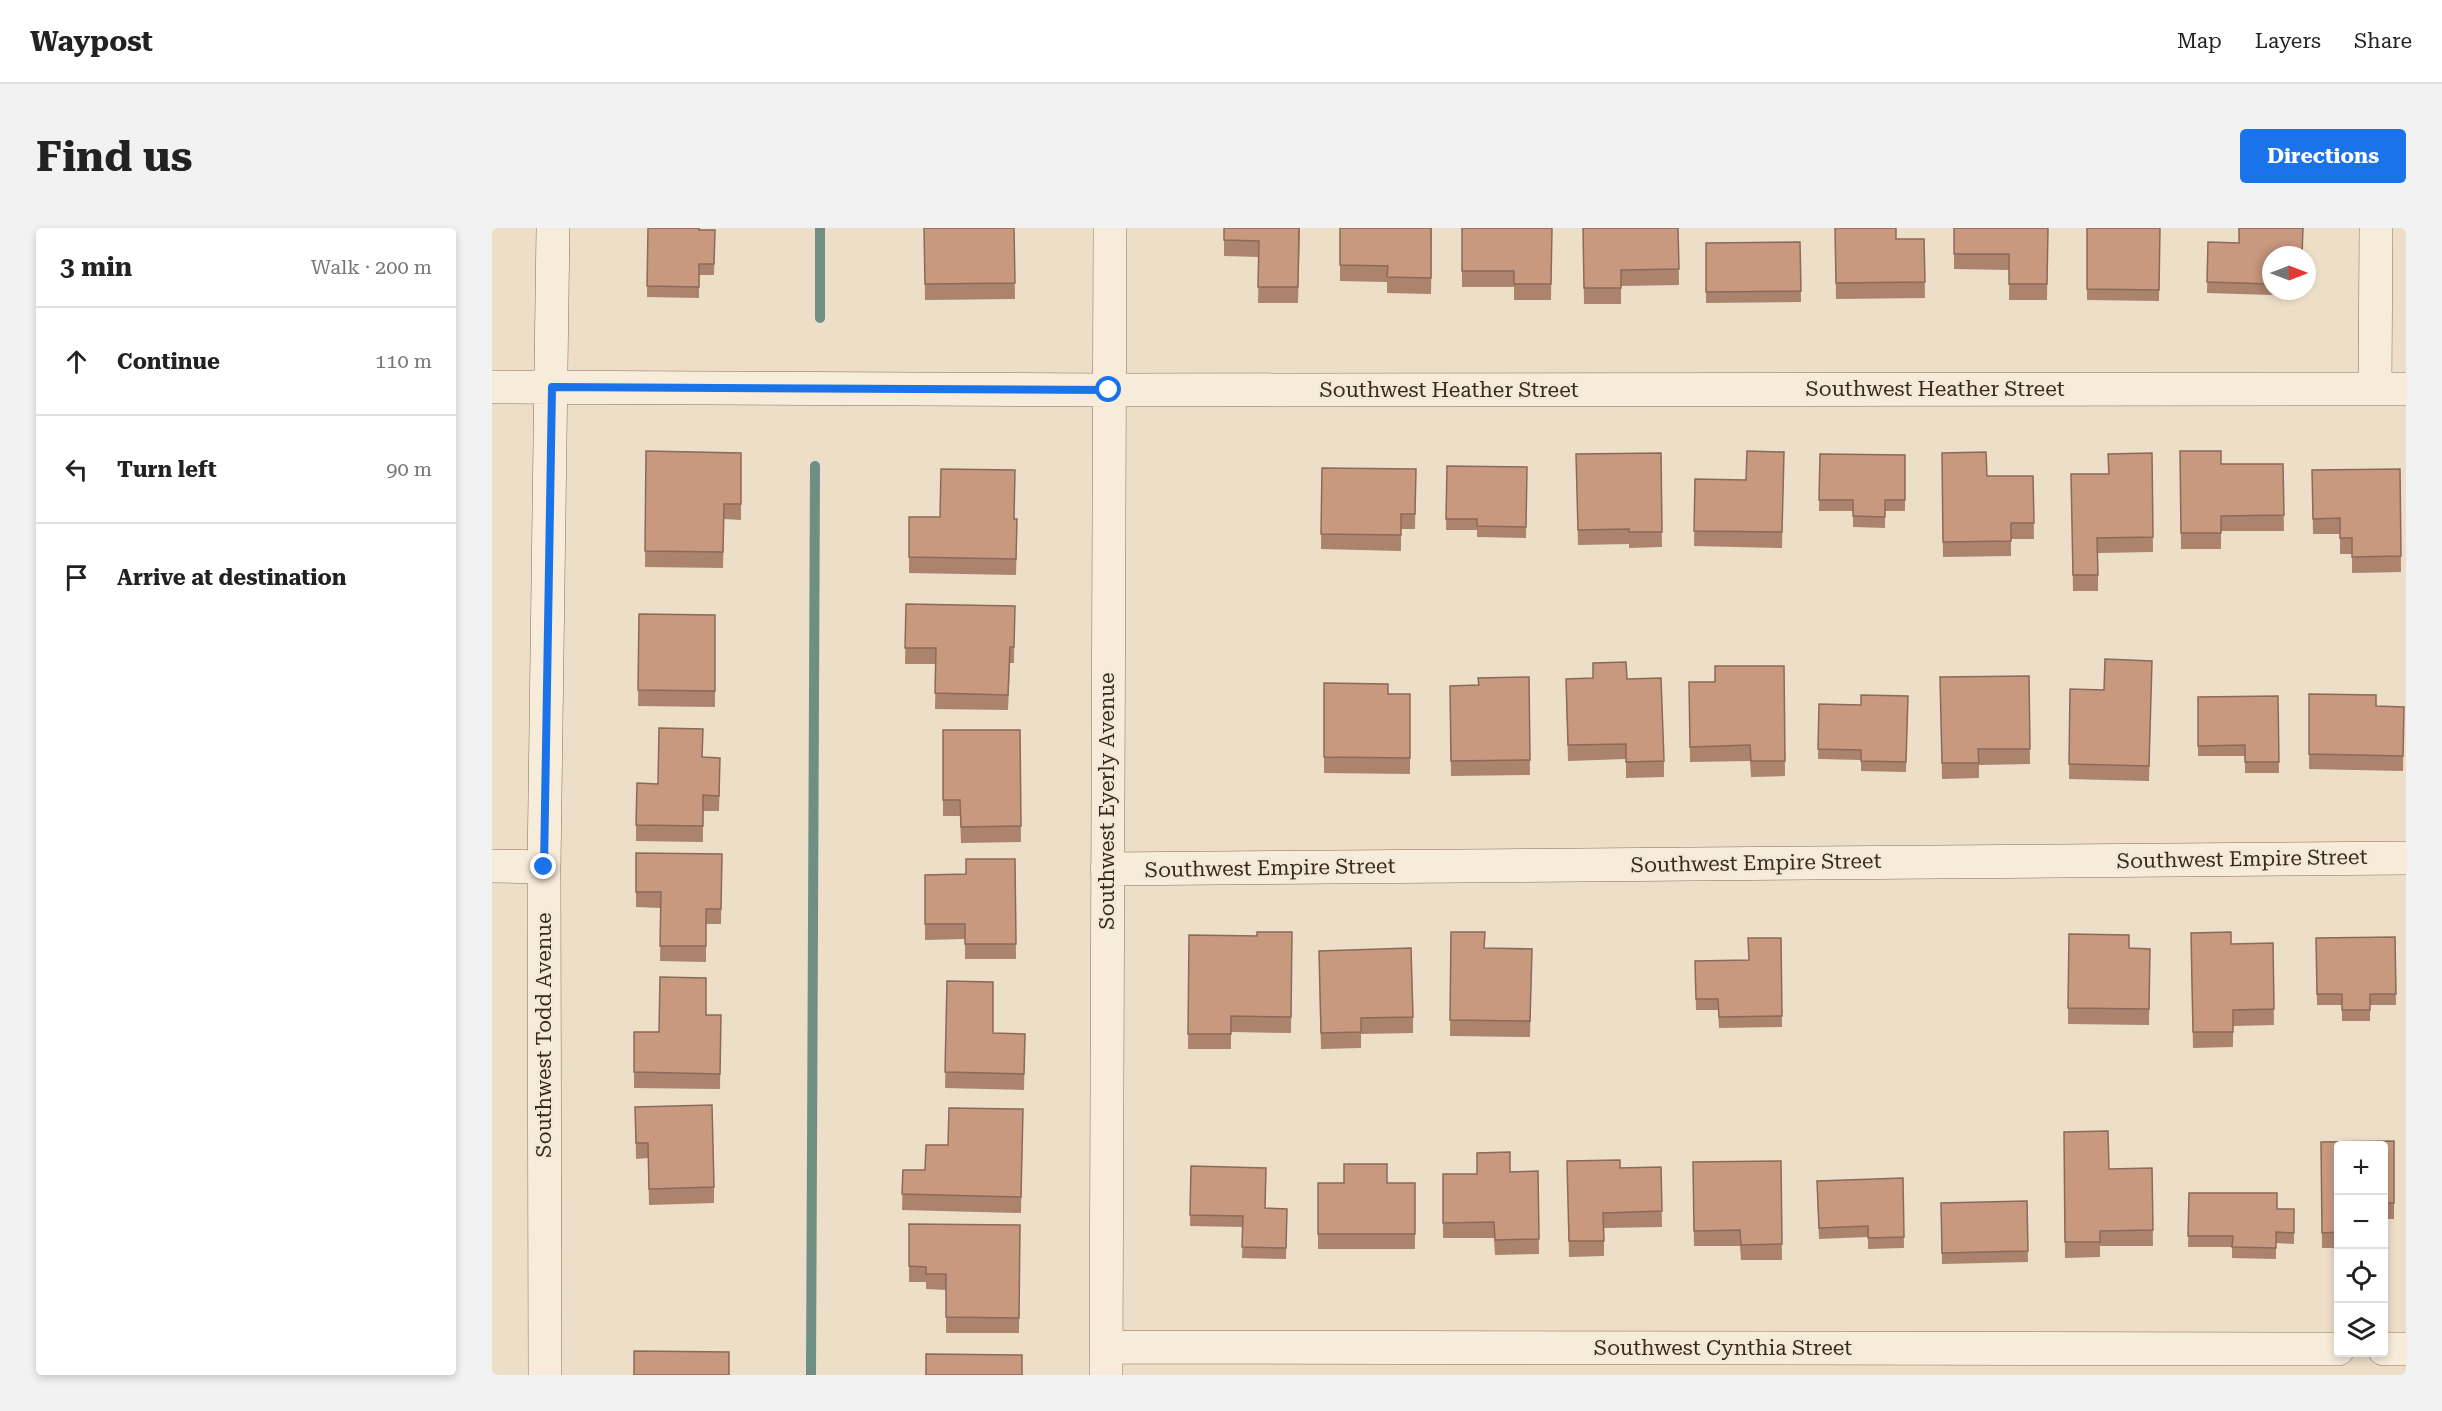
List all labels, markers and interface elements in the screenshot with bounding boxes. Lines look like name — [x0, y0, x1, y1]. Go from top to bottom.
text: Waypost — [30, 25, 153, 58]
text: Map — [2177, 29, 2222, 53]
text: Layers — [2255, 29, 2321, 53]
text: Share — [2354, 29, 2412, 53]
button: Directions — [2240, 129, 2406, 183]
text: Find us — [36, 132, 193, 181]
north arrow — [2262, 246, 2316, 300]
text: 3 min — [60, 252, 132, 282]
text: Walk · 200 m — [311, 255, 432, 279]
icon: ahead — [60, 345, 93, 378]
text: Continue — [117, 349, 220, 374]
text: 110 m — [375, 349, 432, 373]
route start — [1095, 376, 1121, 402]
street label: Southwest Heather Street — [1805, 377, 2065, 401]
street label: Southwest Heather Street — [1319, 378, 1579, 402]
icon: left — [60, 453, 93, 486]
text: Turn left — [117, 457, 217, 482]
text: 90 m — [386, 457, 432, 481]
icon: arrive — [60, 561, 93, 594]
text: Arrive at destination — [117, 565, 346, 590]
street label: Southwest Eyerly Avenue — [1095, 672, 1119, 930]
street label: Southwest Empire Street — [2116, 845, 2368, 873]
street label: Southwest Empire Street — [1630, 849, 1882, 877]
route end — [530, 853, 556, 879]
street label: Southwest Empire Street — [1144, 854, 1396, 882]
street label: Southwest Todd Avenue — [532, 912, 556, 1158]
map controls — [2334, 1141, 2388, 1357]
button: + — [2334, 1141, 2388, 1195]
button: − — [2334, 1195, 2388, 1249]
button: locate — [2334, 1249, 2388, 1303]
button: layers — [2334, 1303, 2388, 1357]
street label: Southwest Cynthia Street — [1594, 1336, 1852, 1360]

